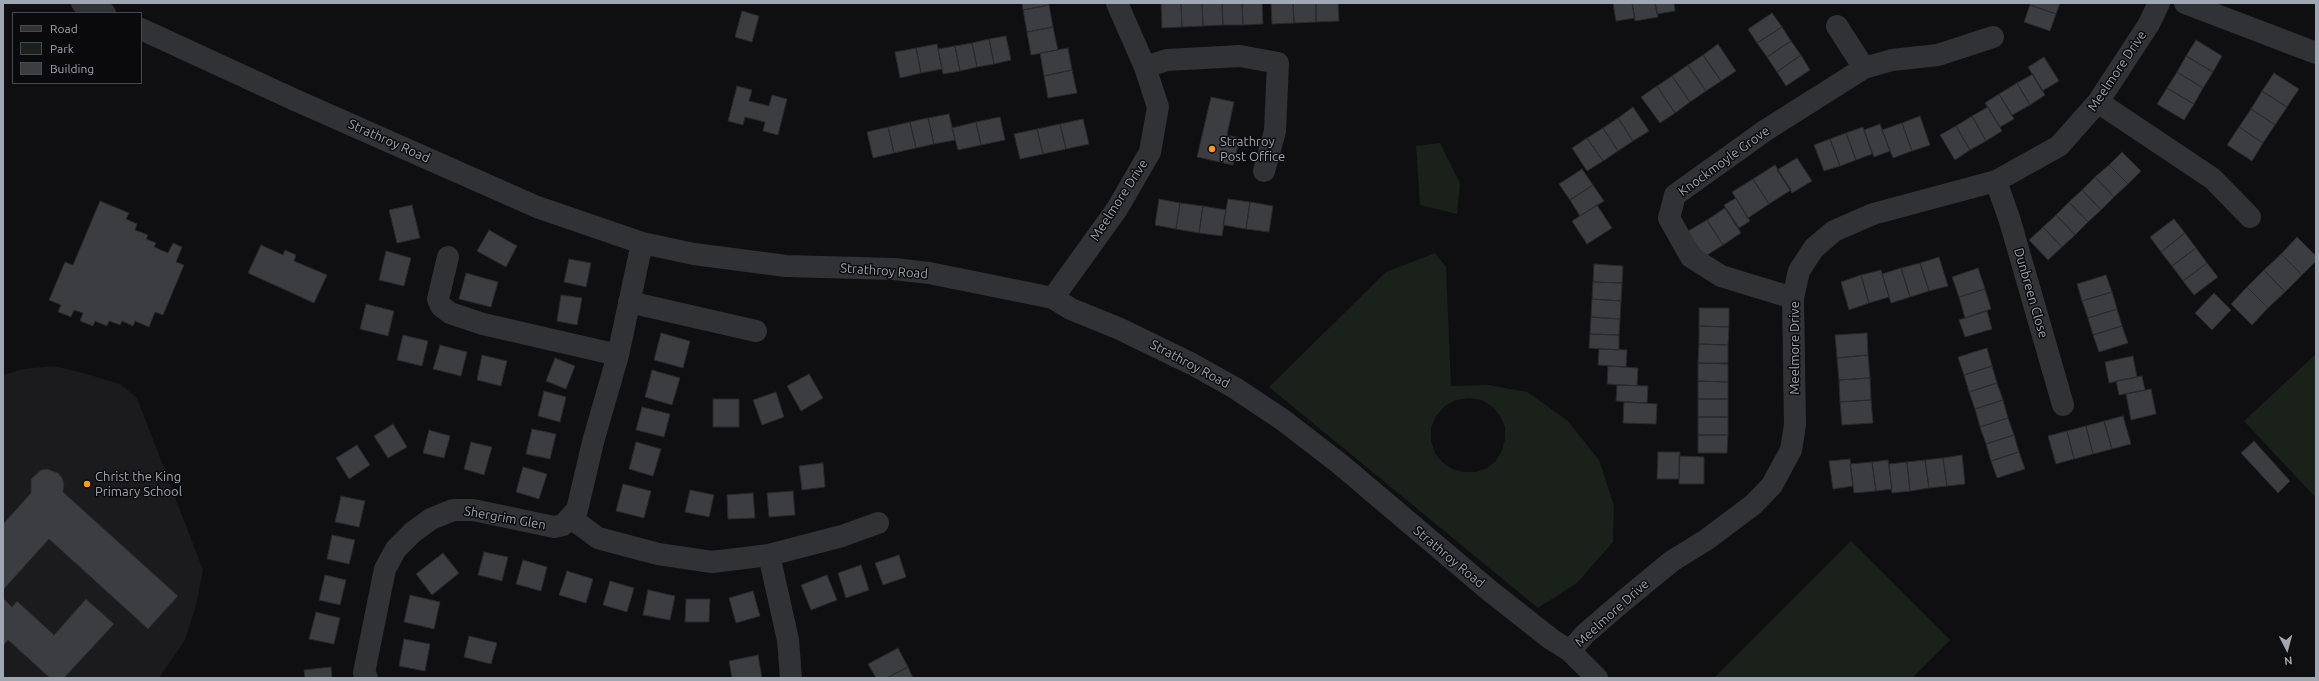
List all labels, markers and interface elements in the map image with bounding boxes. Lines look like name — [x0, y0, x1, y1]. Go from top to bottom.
legend — [12, 12, 142, 84]
text: Road — [50, 22, 78, 35]
street label: Meelmore Drive — [2084, 28, 2150, 114]
text: Park — [50, 42, 74, 55]
text: Building — [50, 62, 94, 75]
street label: Strathroy Road — [346, 116, 432, 166]
street label: Knockmoyle Grove — [1675, 123, 1773, 199]
place label: Strathroy Post Office — [1220, 134, 1285, 165]
marker: Strathroy Post Office — [1207, 144, 1217, 154]
street label: Meelmore Drive — [1087, 156, 1151, 244]
street label: Dunbreen Close — [2011, 246, 2051, 340]
street label: Strathroy Road — [840, 260, 928, 282]
street label: Meelmore Drive — [1787, 301, 1803, 395]
street label: Strathroy Road — [1148, 337, 1232, 391]
place label: Christ the King Primary School — [95, 469, 182, 500]
marker: Christ the King Primary School — [82, 479, 92, 489]
street label: Shergrim Glen — [463, 503, 547, 533]
street label: Strathroy Road — [1410, 523, 1488, 591]
street label: Meelmore Drive — [1572, 576, 1652, 650]
north arrow — [2267, 629, 2307, 669]
text: N — [2284, 655, 2293, 667]

